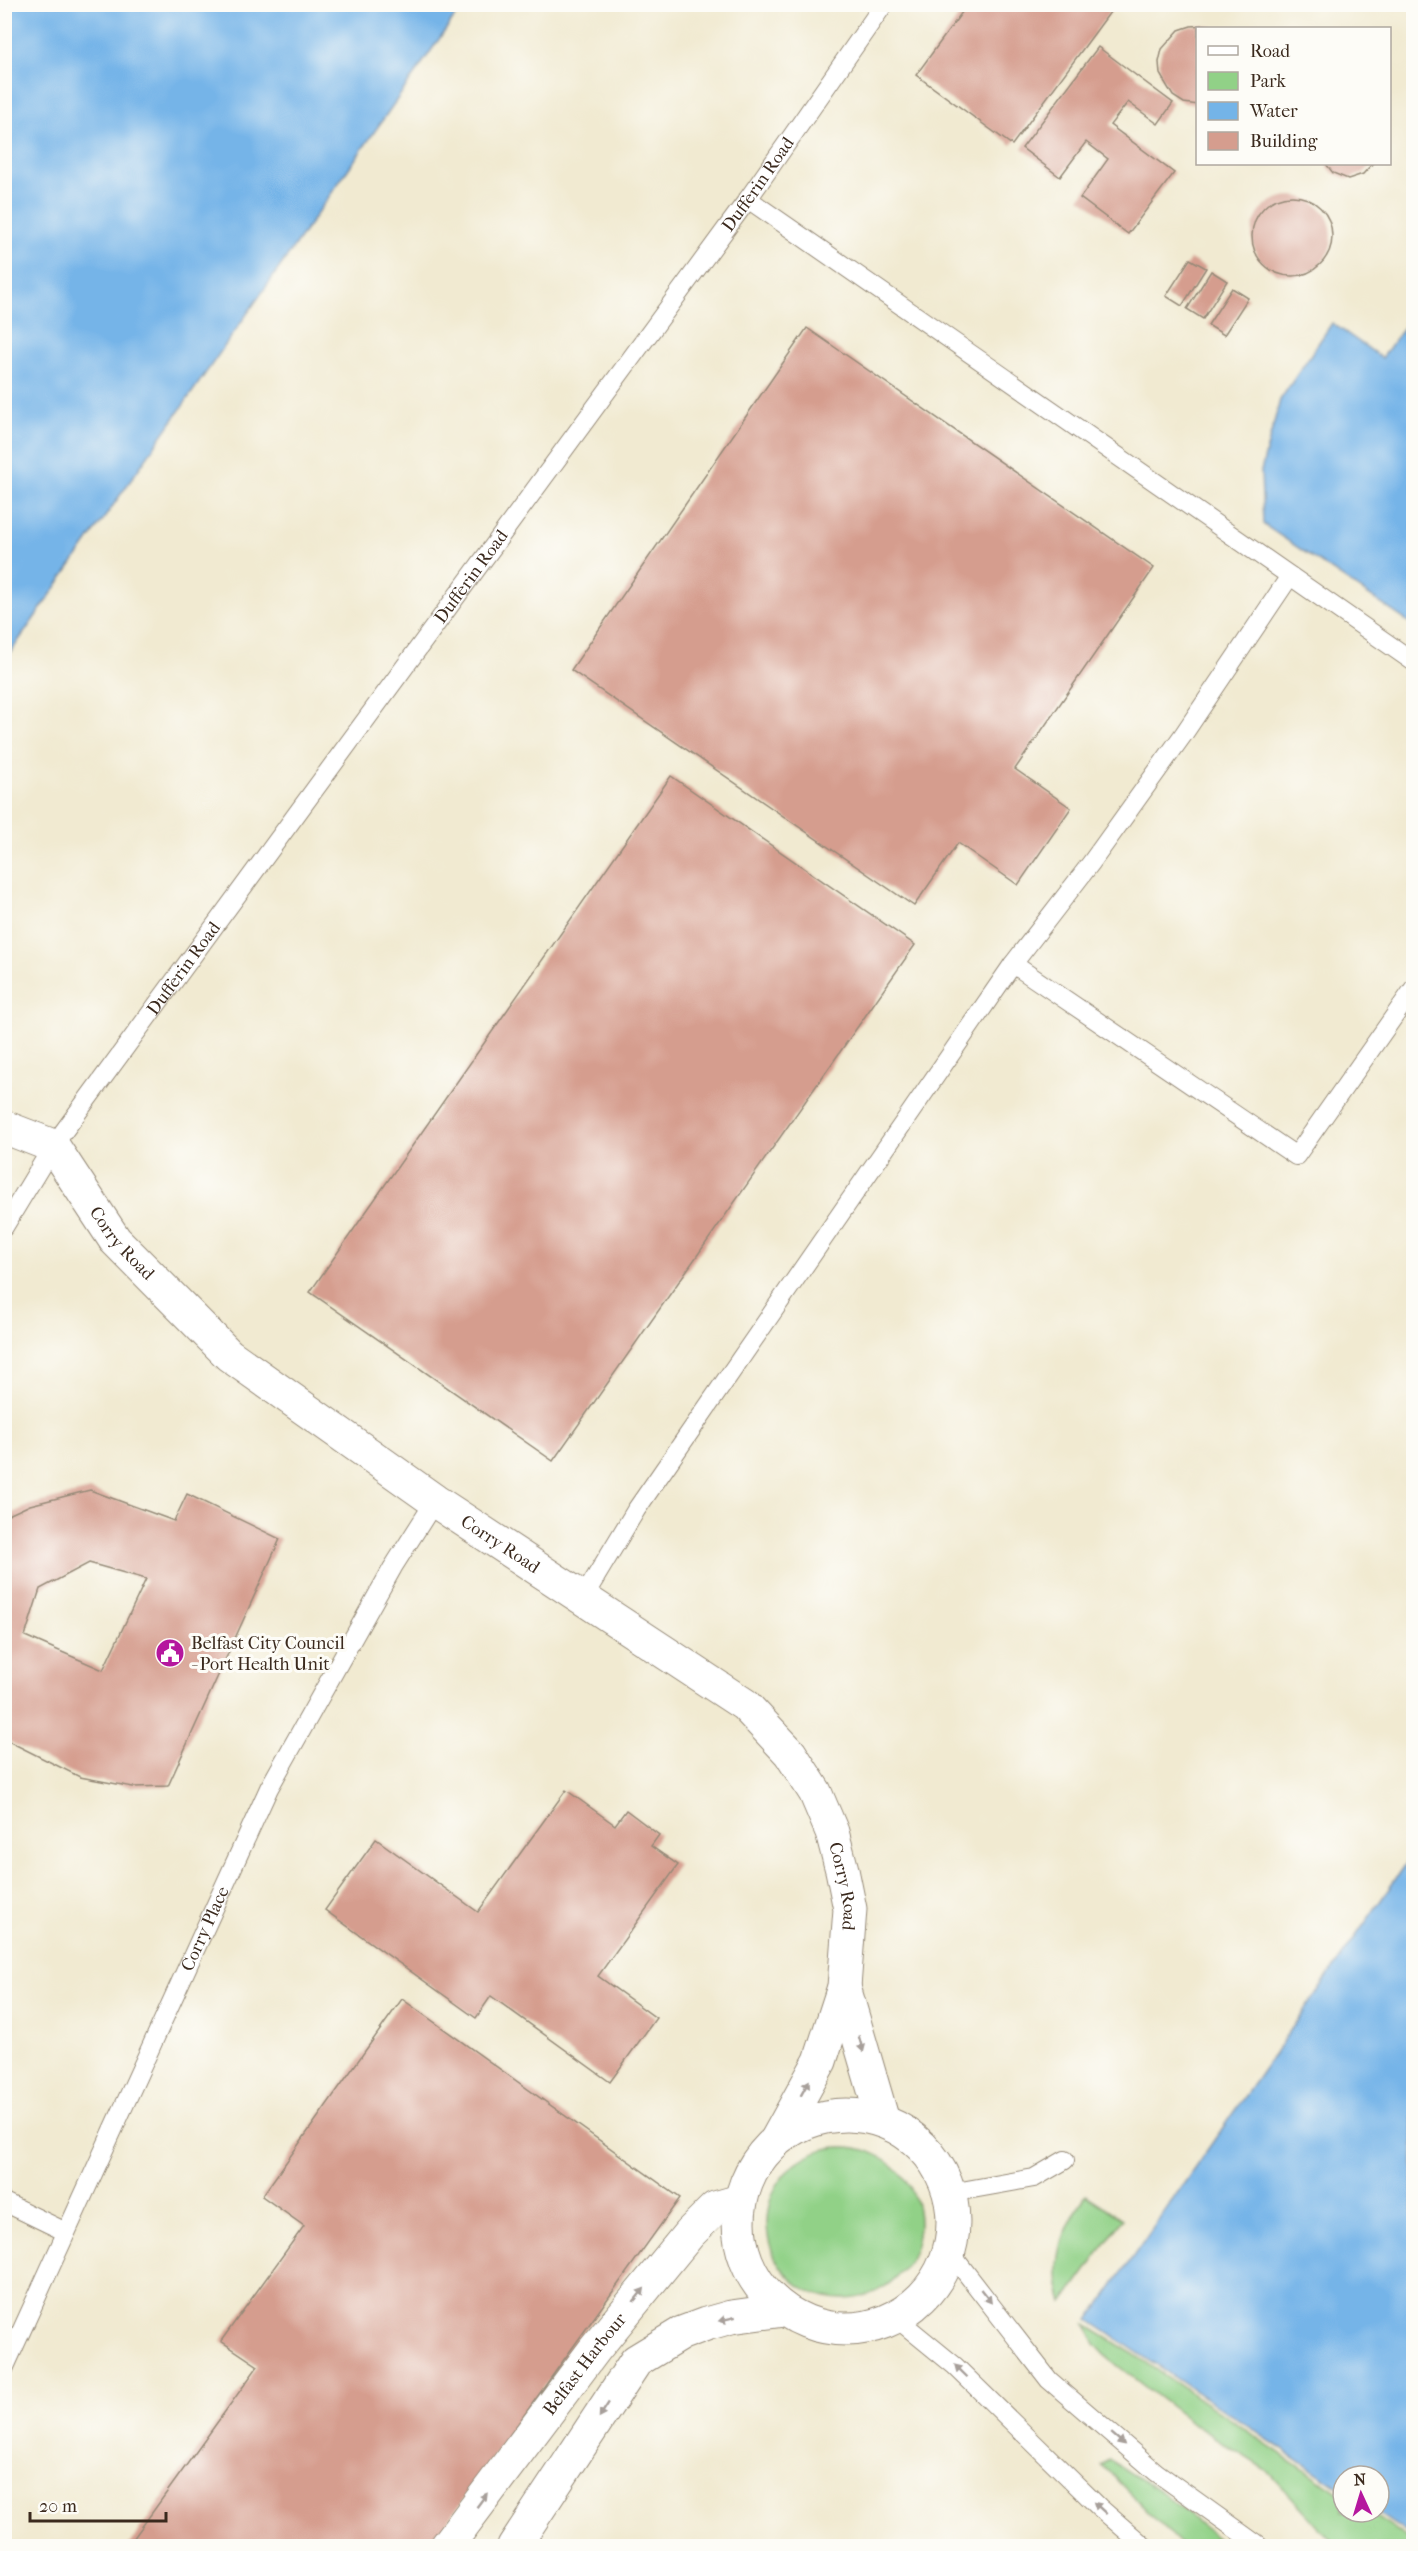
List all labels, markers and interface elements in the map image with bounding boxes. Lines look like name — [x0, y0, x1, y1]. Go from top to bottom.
legend — [1196, 27, 1391, 165]
text: Road — [1250, 41, 1290, 62]
text: Park — [1250, 71, 1287, 92]
text: Water — [1249, 101, 1298, 122]
text: Building — [1250, 131, 1318, 152]
street label: Dufferin Road — [717, 133, 799, 236]
street label: Dufferin Road — [430, 526, 512, 627]
street label: Dufferin Road — [142, 917, 225, 1019]
street label: Corry Road — [85, 1202, 159, 1284]
street label: Corry Road — [457, 1511, 544, 1578]
place label: Belfast City Council - Port Health Unit — [191, 1633, 345, 1675]
public building icon: Belfast City Council - Port Health Unit — [154, 1637, 186, 1669]
street label: Corry Road — [825, 1840, 861, 1932]
street label: Corry Place — [176, 1883, 233, 1974]
one-way arrow — [857, 2035, 866, 2053]
one-way arrow — [800, 2079, 810, 2096]
one-way arrow — [632, 2288, 645, 2303]
one-way arrow — [980, 2288, 993, 2304]
street label: Belfast Harbour — [539, 2309, 631, 2419]
one-way arrow — [718, 2314, 736, 2324]
one-way arrow — [954, 2365, 968, 2379]
one-way arrow — [598, 2402, 609, 2418]
one-way arrow — [1110, 2432, 1125, 2445]
north arrow — [1331, 2464, 1391, 2524]
text: N — [1353, 2470, 1368, 2489]
scale bar — [30, 2485, 166, 2523]
one-way arrow — [476, 2492, 488, 2507]
text: 20 m — [39, 2496, 77, 2517]
one-way arrow — [1093, 2502, 1108, 2515]

